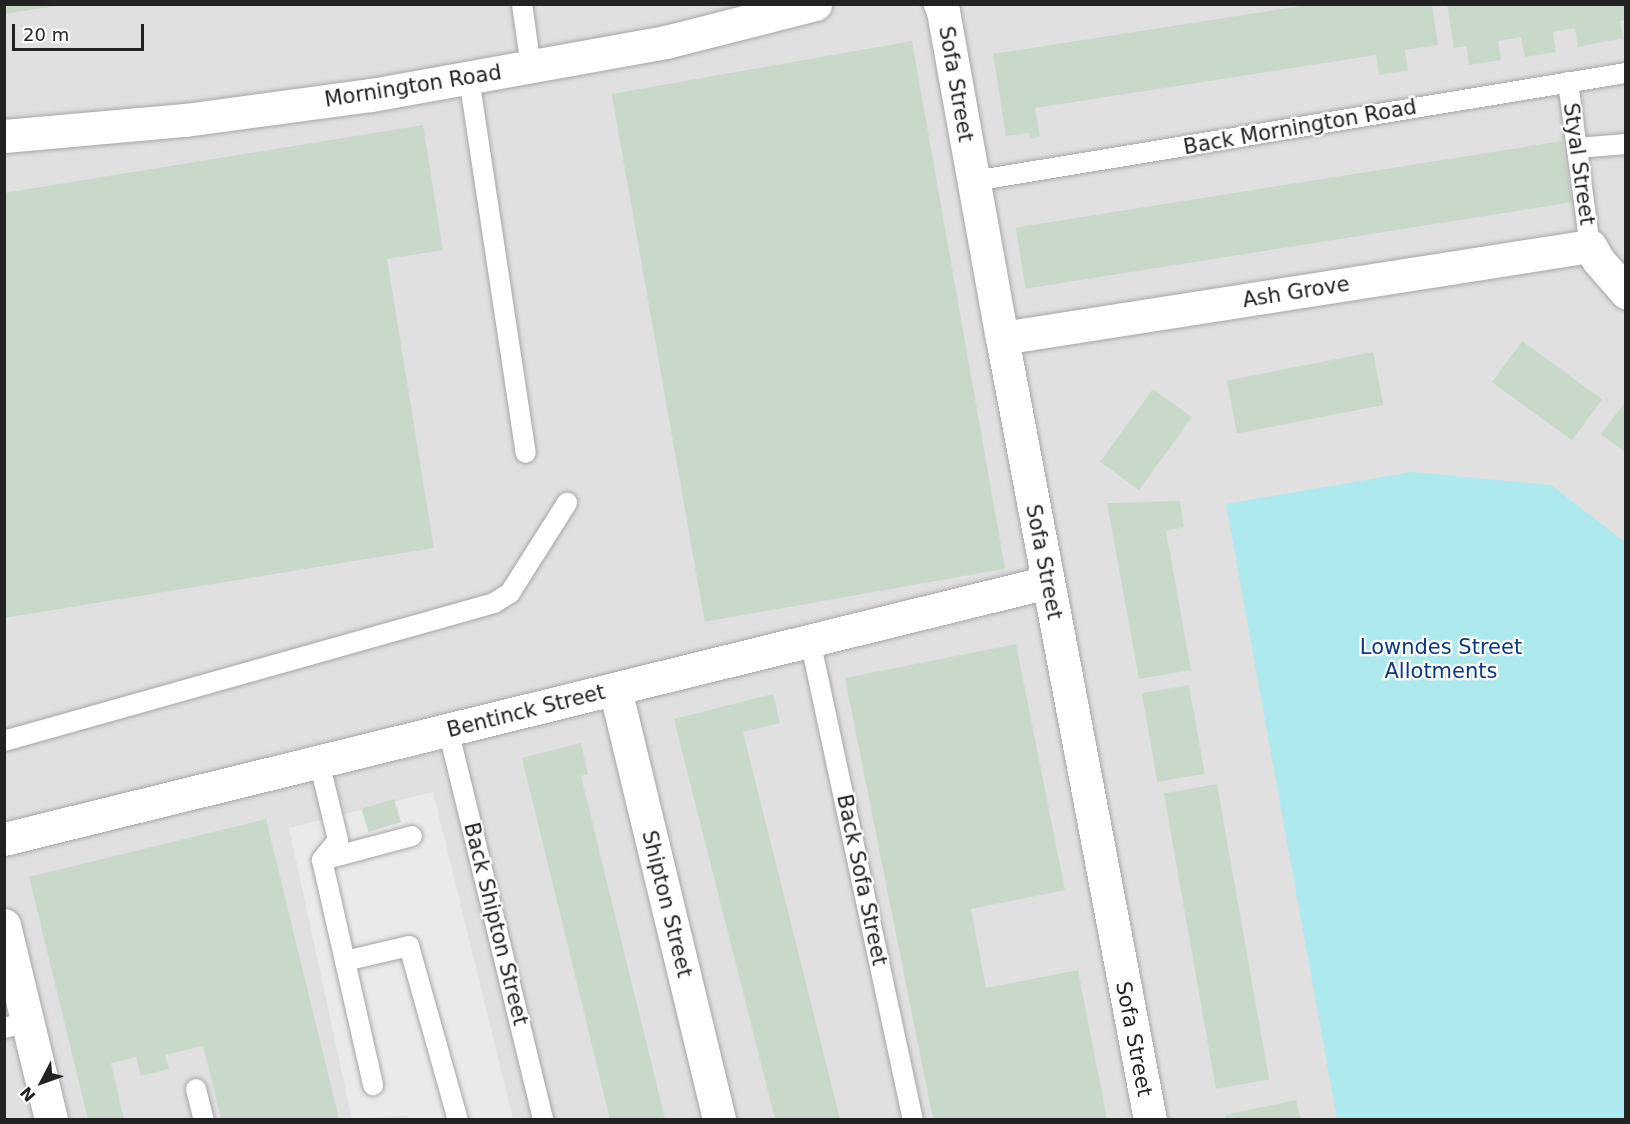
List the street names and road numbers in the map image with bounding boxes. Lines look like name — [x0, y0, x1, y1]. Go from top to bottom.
street label: Sofa Street — [933, 24, 979, 144]
street label: Mornington Road — [323, 60, 503, 112]
street label: Back Mornington Road — [1181, 94, 1419, 160]
street label: Styal Street — [1558, 101, 1600, 227]
street label: Ash Grove — [1241, 271, 1351, 313]
street label: Sofa Street — [1020, 502, 1068, 622]
street label: Bentinck Street — [444, 679, 608, 743]
street label: Back Sofa Street — [832, 792, 892, 968]
street label: Back Shipton Street — [459, 820, 533, 1028]
street label: Shipton Street — [637, 828, 697, 980]
street label: Sofa Street — [1110, 979, 1158, 1099]

